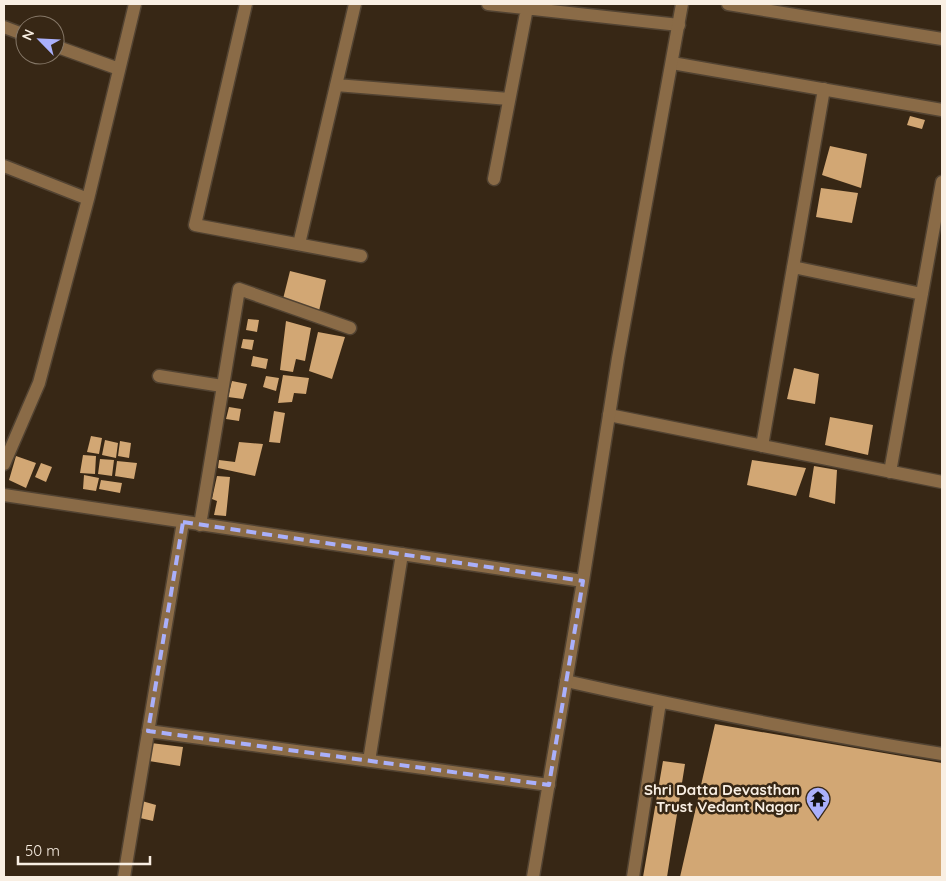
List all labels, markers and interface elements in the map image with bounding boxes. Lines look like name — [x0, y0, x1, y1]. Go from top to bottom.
north arrow — [15, 15, 65, 65]
text: N — [18, 26, 38, 43]
place label: Shri Datta Devasthan Trust Vedant Nagar — [644, 780, 800, 816]
temple icon: Shri Datta Devasthan Trust Vedant Nagar — [805, 786, 831, 820]
scale bar — [18, 834, 150, 866]
text: 50 m — [25, 841, 60, 860]

